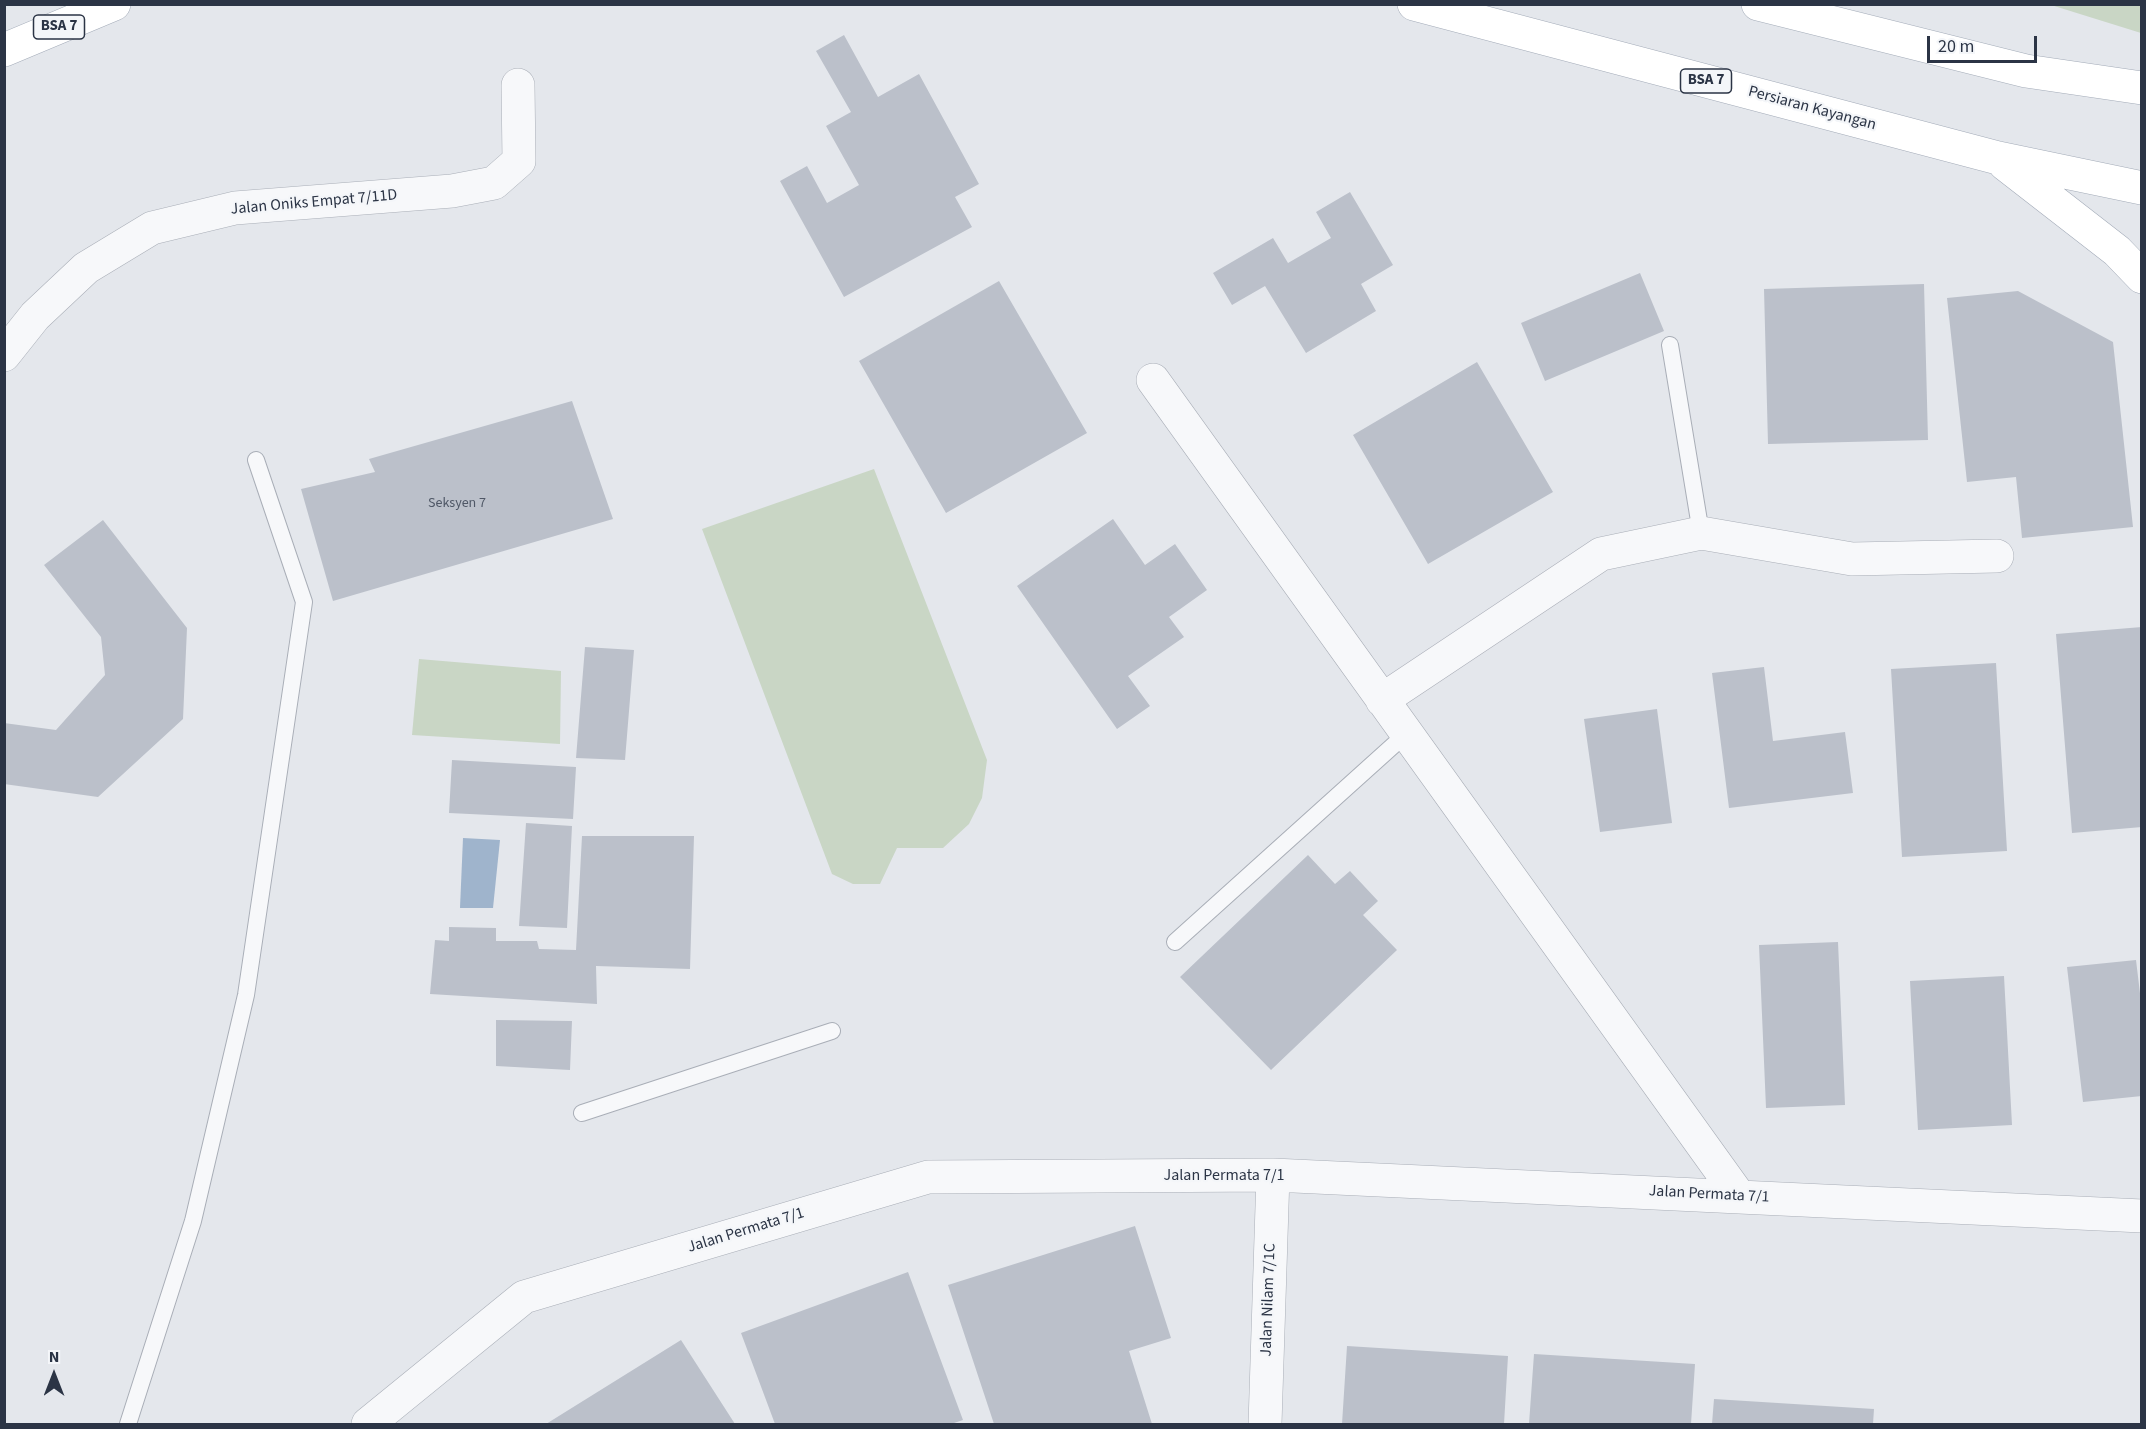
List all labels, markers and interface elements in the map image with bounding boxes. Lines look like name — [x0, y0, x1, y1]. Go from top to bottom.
road number: BSA 7 — [34, 15, 84, 39]
scale bar — [1930, 24, 2040, 62]
text: 20 m — [1938, 34, 1974, 59]
road number: BSA 7 — [1680, 69, 1732, 93]
street label: Persiaran Kayangan — [1746, 83, 1878, 135]
street label: Jalan Oniks Empat 7/11D — [230, 186, 398, 220]
house number: Seksyen 7 — [428, 496, 486, 512]
street label: Jalan Permata 7/1 — [1164, 1166, 1284, 1186]
street label: Jalan Permata 7/1 — [1648, 1182, 1770, 1208]
street label: Jalan Permata 7/1 — [685, 1204, 807, 1258]
street label: Jalan Nilam 7/1C — [1257, 1243, 1281, 1357]
north arrow — [24, 1345, 84, 1405]
text: N — [49, 1346, 59, 1368]

